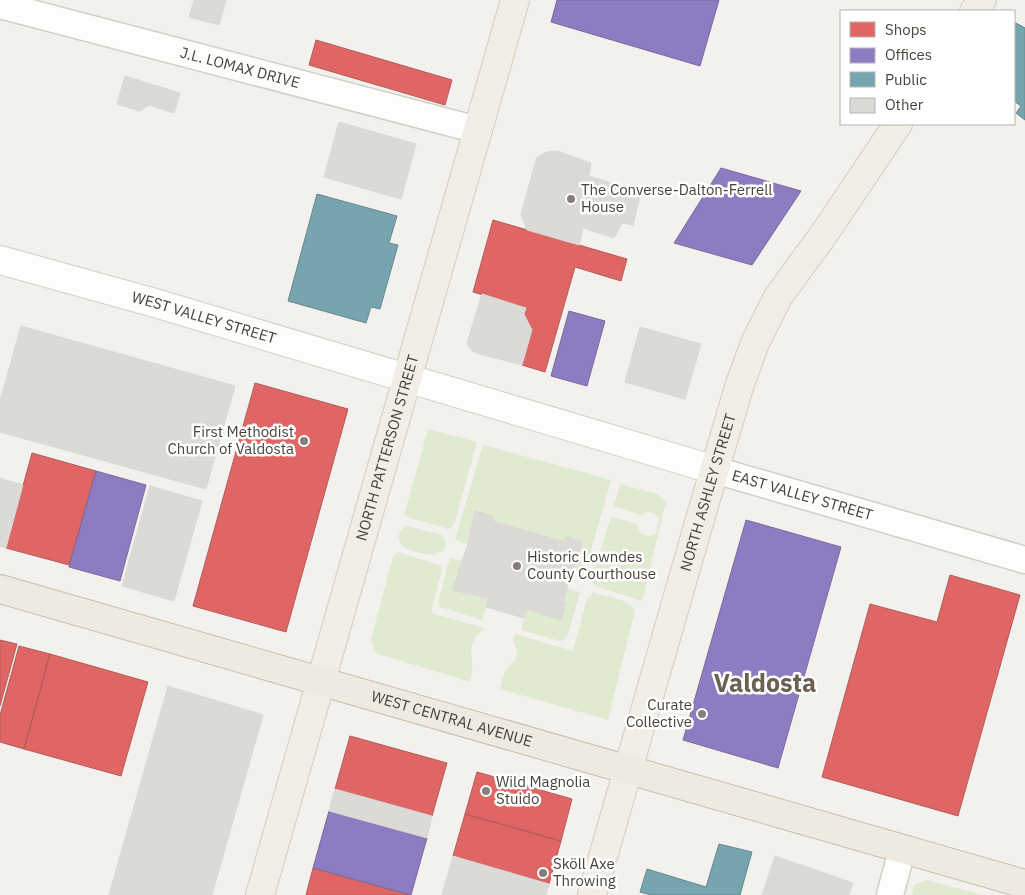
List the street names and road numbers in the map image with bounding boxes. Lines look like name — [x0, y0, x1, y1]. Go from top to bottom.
street label: J.L. LOMAX DRIVE — [178, 43, 302, 92]
street label: WEST VALLEY STREET — [130, 287, 279, 348]
street label: NORTH PATTERSON STREET — [351, 352, 423, 543]
street label: NORTH ASHLEY STREET — [676, 411, 740, 573]
street label: EAST VALLEY STREET — [730, 465, 876, 524]
street label: WEST CENTRAL AVENUE — [369, 686, 535, 751]

